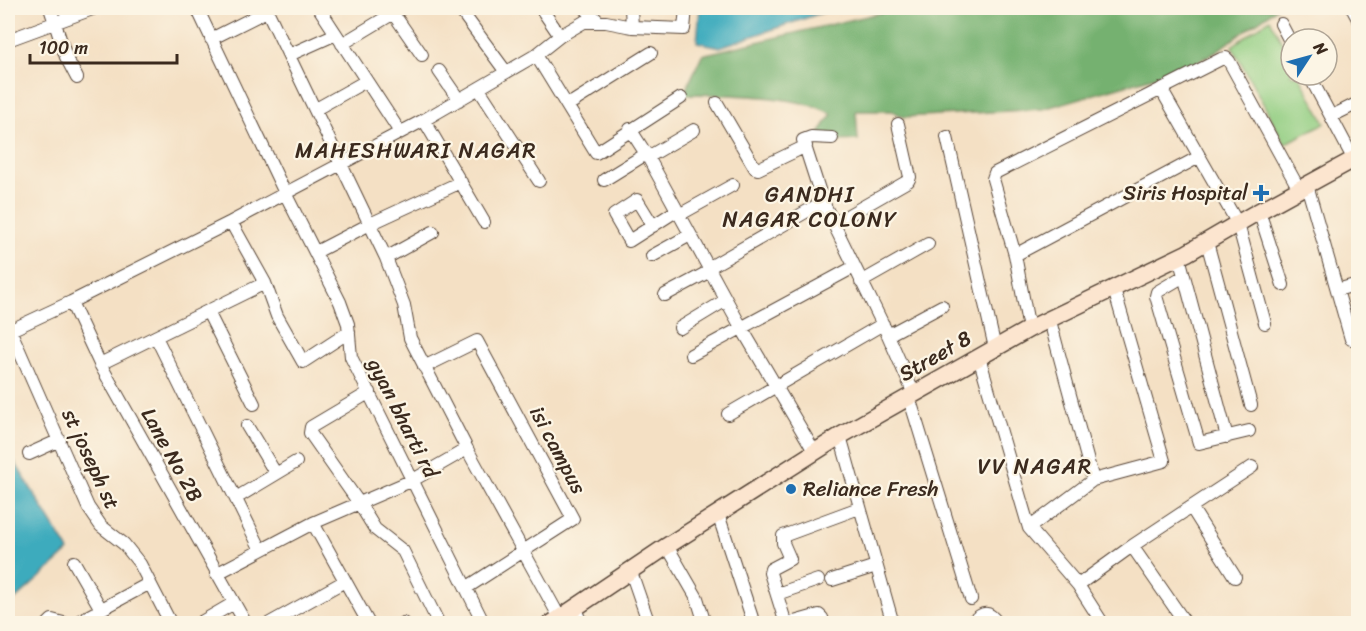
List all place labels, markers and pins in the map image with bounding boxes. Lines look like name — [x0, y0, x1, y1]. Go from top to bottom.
place label: Siris Hospital — [1123, 174, 1249, 212]
marker: Siris Hospital — [1252, 184, 1270, 202]
place label: Reliance Fresh — [803, 470, 938, 508]
marker: Reliance Fresh — [784, 482, 798, 496]

